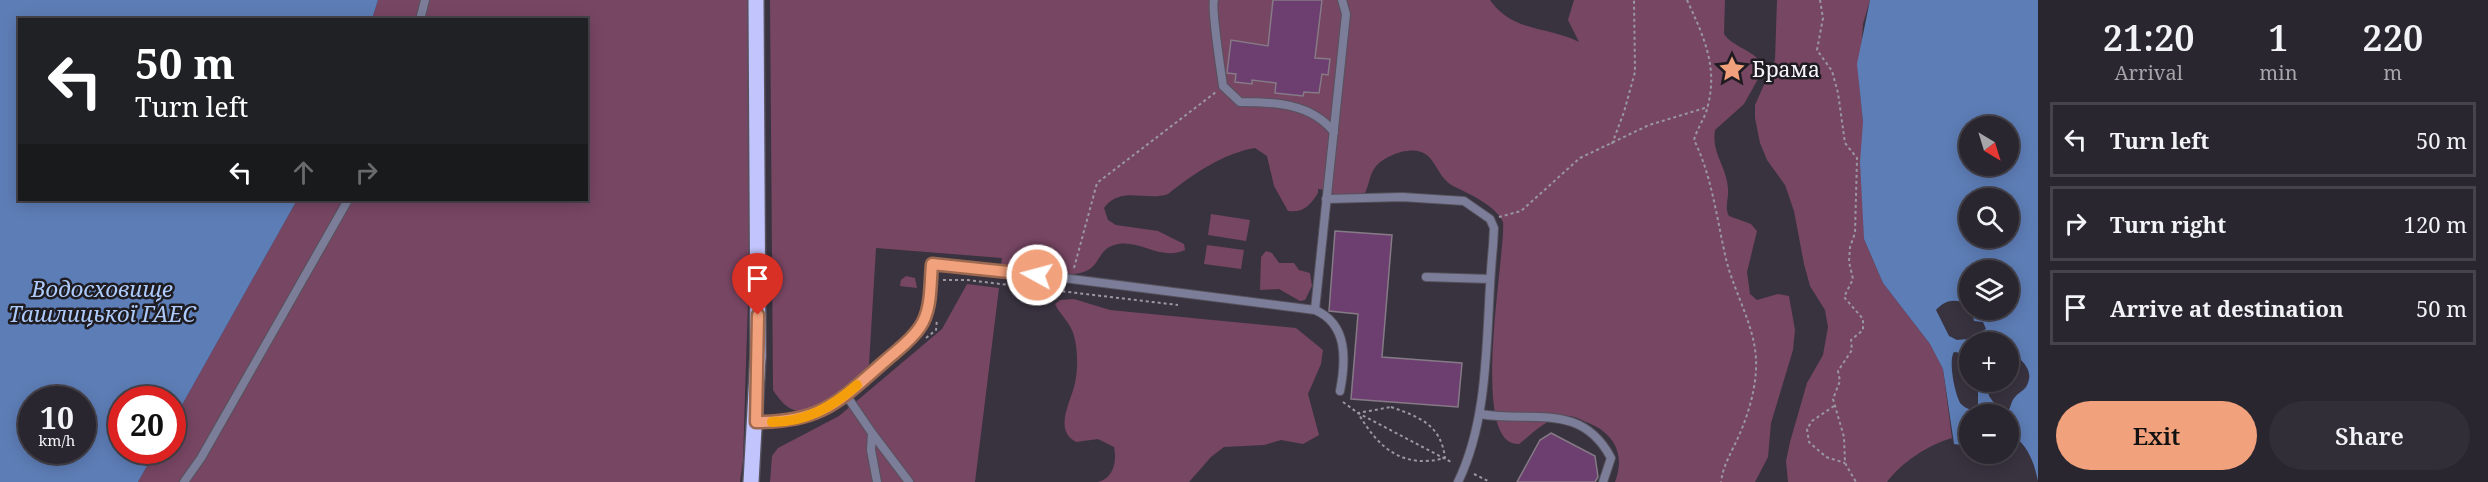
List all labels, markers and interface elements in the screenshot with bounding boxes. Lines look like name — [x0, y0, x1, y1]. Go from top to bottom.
text: 21:20 — [2103, 13, 2195, 62]
text: 1 — [2268, 13, 2289, 62]
text: 220 — [2362, 13, 2423, 62]
text: 50 m — [135, 34, 235, 91]
icon: left — [36, 42, 114, 120]
place icon: Брама — [1717, 54, 1747, 84]
place label: Брама — [1752, 55, 1820, 83]
text: Arrival — [2114, 59, 2183, 86]
text: min — [2259, 59, 2298, 86]
text: m — [2383, 59, 2402, 86]
text: Turn left — [135, 88, 248, 125]
north arrow — [1959, 116, 2019, 176]
map controls — [1959, 116, 2019, 464]
icon: left — [2059, 123, 2092, 156]
text: Turn left — [2110, 125, 2209, 155]
text: 50 m — [2416, 125, 2467, 155]
icon: left — [224, 156, 257, 189]
icon: ahead — [287, 156, 320, 189]
icon: right — [350, 156, 383, 189]
button: search — [1959, 188, 2019, 248]
icon: right — [2059, 207, 2092, 240]
text: Turn right — [2110, 209, 2226, 239]
text: 120 m — [2404, 209, 2467, 239]
position arrow — [1005, 243, 1069, 307]
pin — [732, 253, 783, 315]
button: layers — [1959, 260, 2019, 320]
icon: arrive — [741, 262, 774, 295]
water label: Водосховище Ташлицької ГАЕС — [8, 273, 197, 328]
icon: arrive — [2059, 291, 2092, 324]
text: Arrive at destination — [2110, 293, 2344, 323]
text: 50 m — [2416, 293, 2467, 323]
button: + — [1959, 332, 2019, 392]
speed limit sign: 20 — [108, 386, 186, 464]
text: 10 — [40, 397, 74, 438]
button: Exit — [2056, 401, 2257, 470]
button: Share — [2269, 401, 2470, 470]
button: − — [1959, 404, 2019, 464]
text: km/h — [39, 430, 75, 450]

